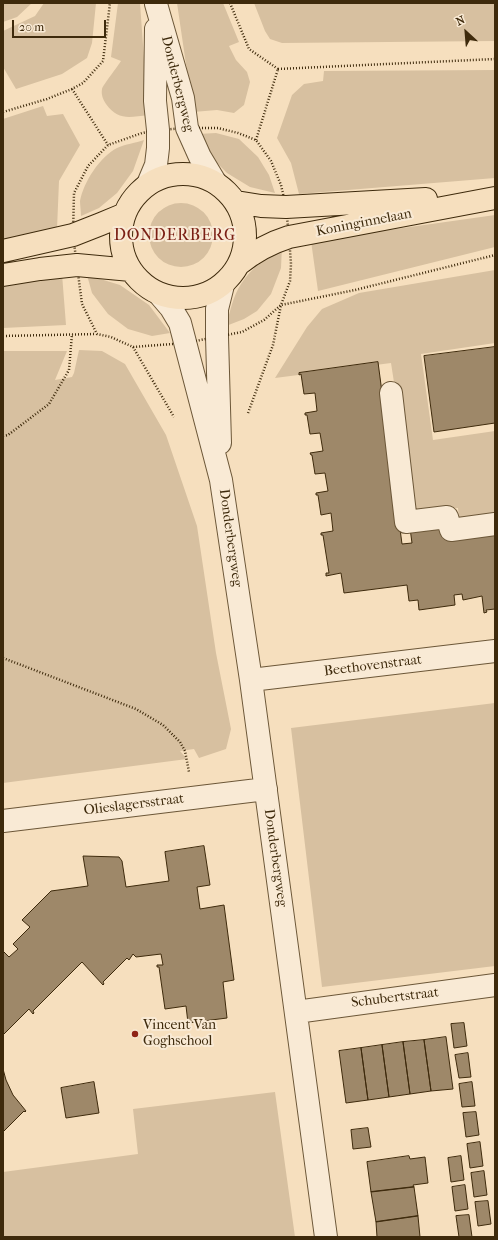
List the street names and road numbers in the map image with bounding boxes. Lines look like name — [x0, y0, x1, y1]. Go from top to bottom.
street label: Donderbergweg — [157, 34, 197, 134]
street label: Koninginnelaan — [315, 205, 413, 241]
street label: Donderbergweg — [215, 488, 245, 588]
street label: Beethovenstraat — [323, 652, 423, 680]
street label: Olieslagersstraat — [83, 791, 185, 819]
street label: Donderbergweg — [260, 808, 290, 908]
street label: Schubertstraat — [350, 984, 440, 1012]

